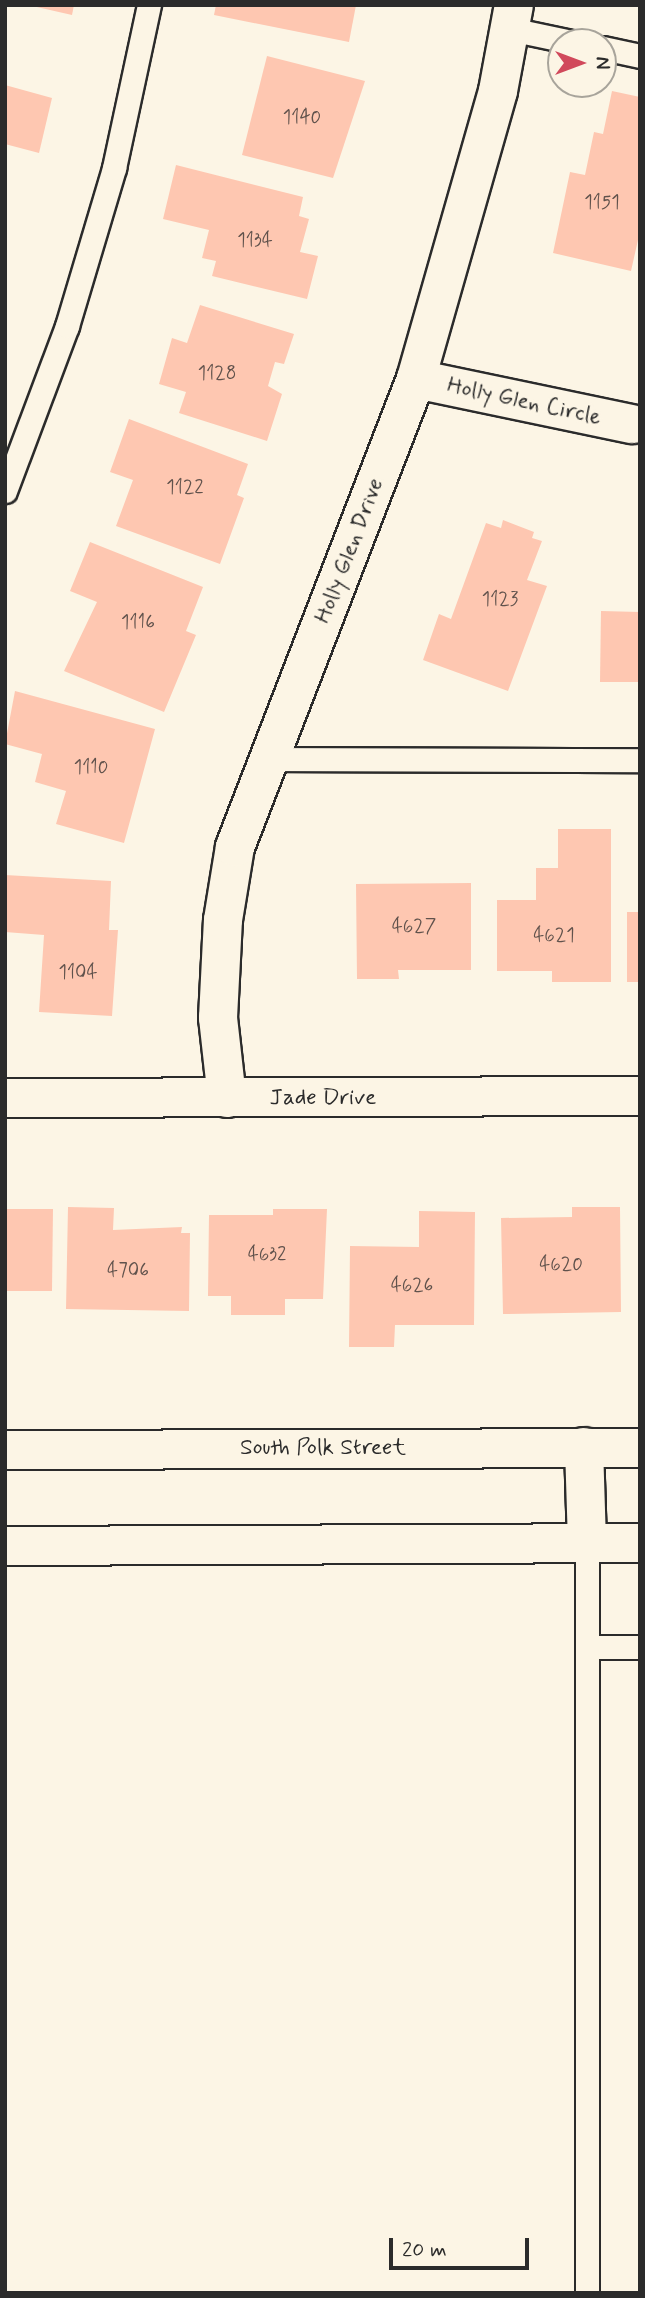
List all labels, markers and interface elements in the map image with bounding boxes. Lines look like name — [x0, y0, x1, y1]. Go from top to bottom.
north arrow — [547, 28, 617, 98]
text: N — [589, 57, 614, 69]
house number: 1140 — [283, 107, 321, 129]
house number: 1151 — [584, 192, 620, 214]
house number: 1134 — [237, 230, 273, 252]
house number: 1128 — [198, 363, 236, 385]
street label: Holly Glen Circle — [440, 371, 608, 433]
street label: Holly Glen Drive — [309, 472, 391, 630]
house number: 1122 — [166, 477, 204, 499]
house number: 1123 — [482, 589, 518, 611]
house number: 1116 — [121, 612, 155, 634]
house number: 1110 — [74, 757, 108, 779]
house number: 4627 — [392, 916, 436, 938]
house number: 4621 — [533, 925, 575, 947]
house number: 1104 — [58, 962, 98, 984]
street label: Jade Drive — [271, 1084, 375, 1112]
house number: 4632 — [248, 1244, 286, 1266]
house number: 4620 — [539, 1254, 583, 1276]
house number: 4706 — [107, 1260, 149, 1282]
house number: 4626 — [391, 1275, 433, 1297]
street label: South Polk Street — [240, 1434, 406, 1462]
scale bar — [393, 2224, 533, 2268]
text: 20 m — [402, 2236, 447, 2264]

